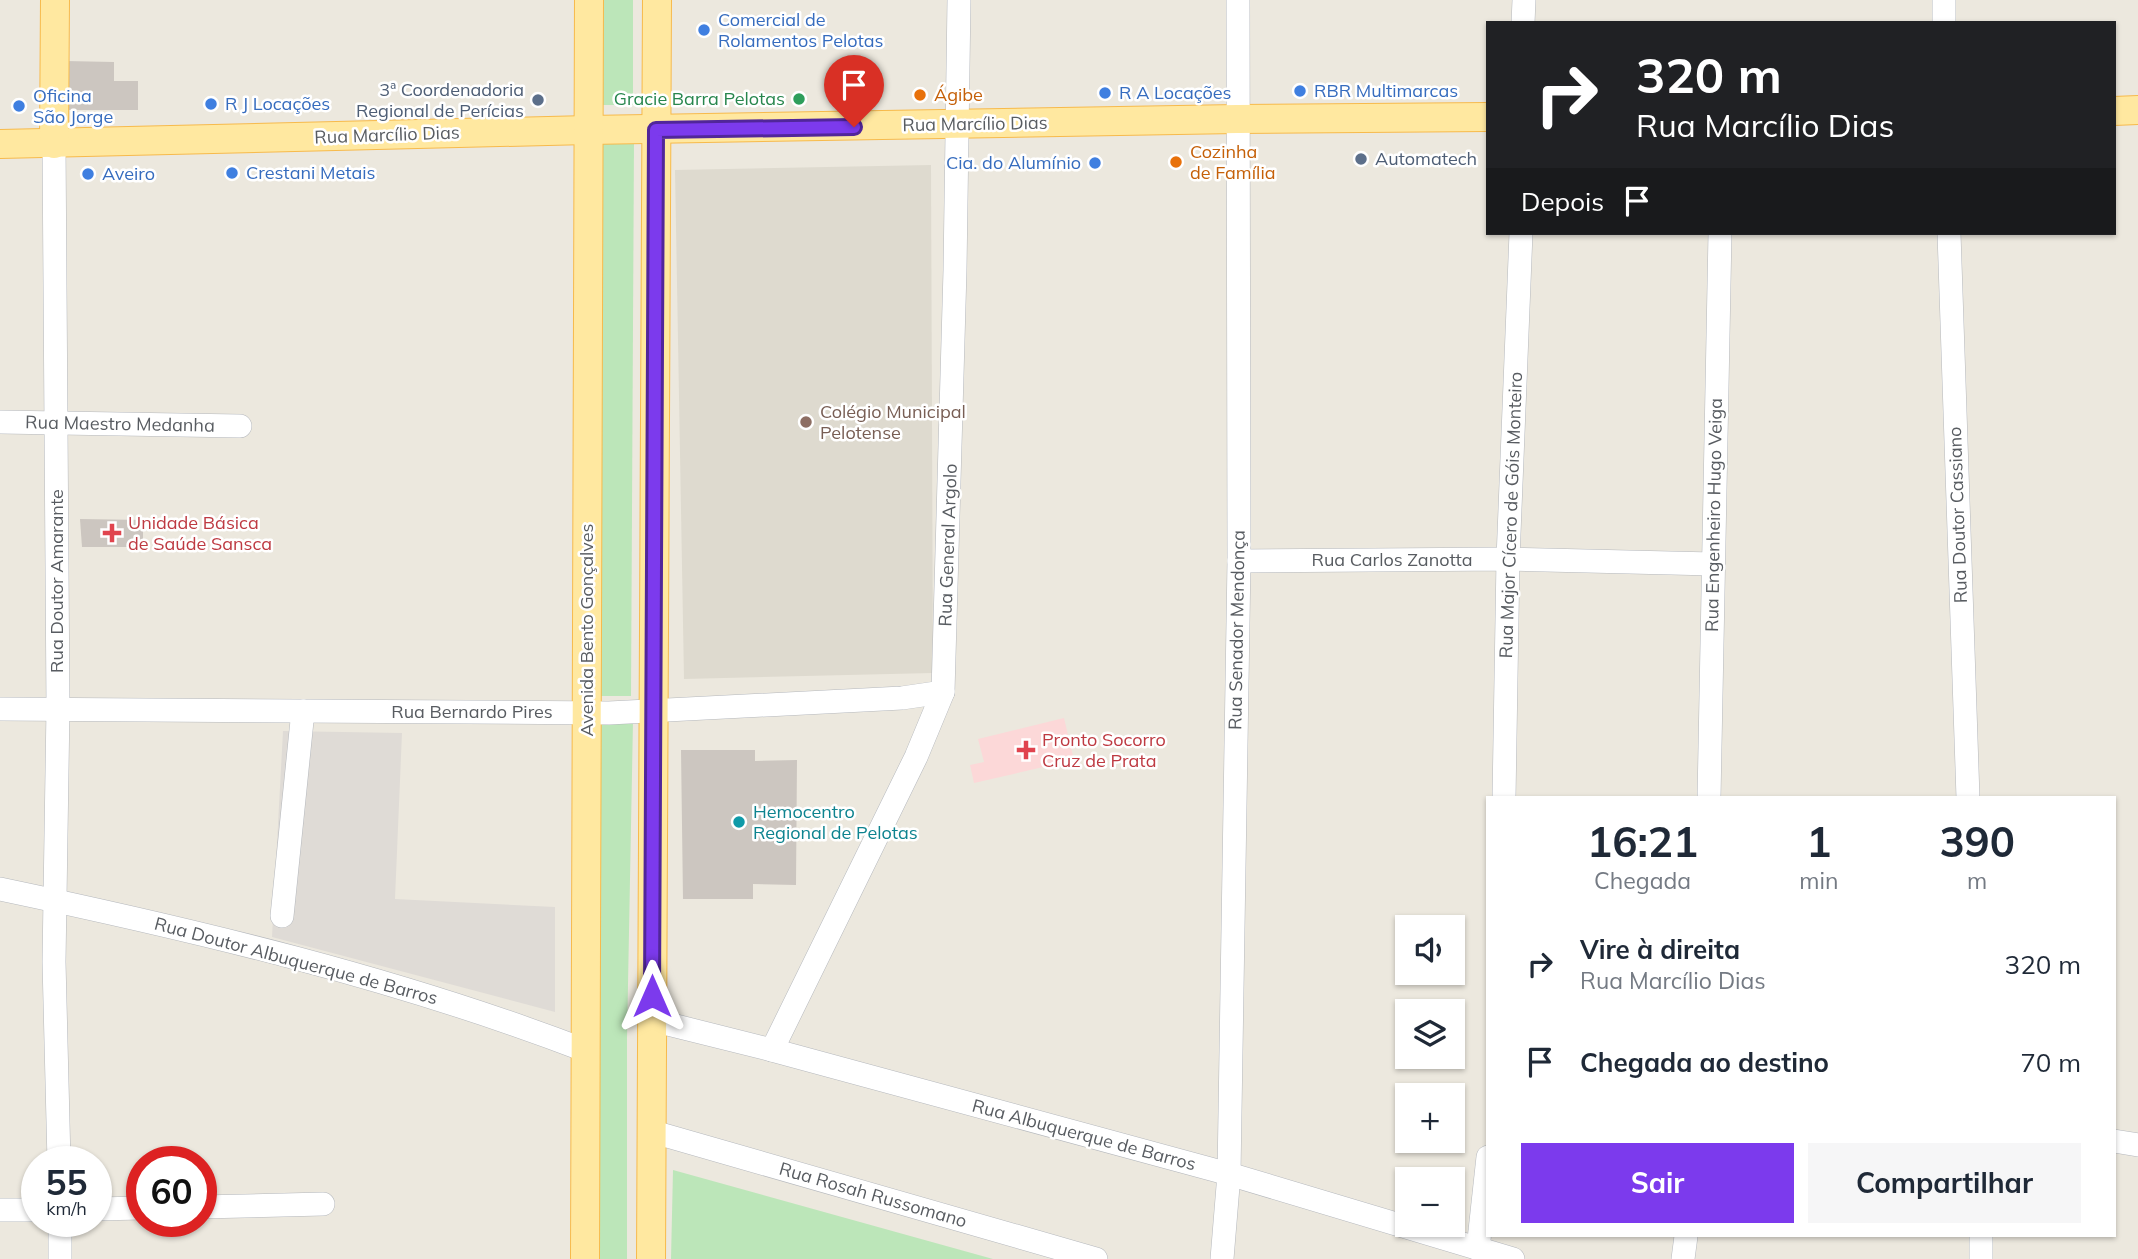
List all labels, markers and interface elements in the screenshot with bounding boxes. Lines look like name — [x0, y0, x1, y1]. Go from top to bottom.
place label: Comercial de Rolamentos Pelotas — [718, 8, 884, 52]
marker: Comercial de Rolamentos Pelotas — [696, 22, 712, 38]
text: 320 m — [1636, 44, 1782, 105]
icon: right — [1521, 49, 1612, 140]
pin — [824, 55, 884, 127]
icon: arrive — [835, 66, 873, 104]
place label: 3ª Coordenadoria Regional de Perícias — [356, 78, 524, 122]
place label: RBR Multimarcas — [1314, 79, 1458, 102]
place label: R A Locações — [1119, 81, 1232, 104]
place label: Ágibe — [934, 83, 983, 106]
marker: RBR Multimarcas — [1292, 83, 1308, 99]
place label: Oficina São Jorge — [33, 84, 113, 128]
marker: R A Locações — [1097, 85, 1113, 101]
place label: Gracie Barra Pelotas — [614, 87, 785, 110]
marker: Ágibe — [912, 87, 928, 103]
marker: Gracie Barra Pelotas — [791, 91, 807, 107]
place label: R J Locações — [225, 92, 330, 115]
marker: 3ª Coordenadoria Regional de Perícias — [530, 92, 546, 108]
marker: R J Locações — [203, 96, 219, 112]
marker: Oficina São Jorge — [11, 98, 27, 114]
text: Rua Marcílio Dias — [1636, 105, 1894, 145]
street label: Rua Marcílio Dias — [902, 111, 1048, 136]
street label: Rua Marcílio Dias — [314, 120, 460, 149]
place label: Cozinha de Família — [1190, 140, 1275, 184]
place label: Automatech — [1375, 147, 1477, 170]
place label: Cia. do Alumínio — [946, 151, 1081, 174]
marker: Automatech — [1353, 151, 1369, 167]
marker: Cozinha de Família — [1168, 154, 1184, 170]
marker: Cia. do Alumínio — [1087, 155, 1103, 171]
place label: Crestani Metais — [246, 161, 376, 184]
place label: Aveiro — [102, 162, 155, 185]
marker: Crestani Metais — [224, 165, 240, 181]
marker: Aveiro — [80, 166, 96, 182]
icon: arrive — [1618, 182, 1656, 220]
text: Depois — [1521, 185, 1604, 218]
street label: Rua Major Cícero de Góis Monteiro — [1494, 371, 1527, 659]
street label: Rua Engenheiro Hugo Veiga — [1700, 398, 1727, 632]
place label: Colégio Municipal Pelotense — [820, 400, 966, 444]
street label: Rua Maestro Medanha — [25, 410, 215, 437]
marker: Colégio Municipal Pelotense — [798, 414, 814, 430]
street label: Rua Doutor Cassiano — [1943, 426, 1972, 604]
street label: Rua General Argolo — [933, 463, 962, 627]
street label: Rua Doutor Amarante — [45, 489, 68, 673]
place label: Unidade Básica de Saúde Sansca — [128, 511, 272, 555]
marker: Unidade Básica de Saúde Sansca — [102, 523, 122, 543]
street label: Avenida Bento Gonçalves — [575, 523, 598, 736]
street label: Rua Senador Mendonça — [1223, 530, 1250, 730]
street label: Rua Carlos Zanotta — [1311, 548, 1473, 571]
street label: Rua Bernardo Pires — [391, 700, 553, 723]
place label: Pronto Socorro Cruz de Prata — [1042, 728, 1166, 772]
marker: Pronto Socorro Cruz de Prata — [1016, 740, 1036, 760]
place label: Hemocentro Regional de Pelotas — [753, 800, 918, 844]
marker: Hemocentro Regional de Pelotas — [731, 814, 747, 830]
text: 16:21 — [1587, 815, 1698, 868]
text: 1 — [1806, 815, 1831, 868]
text: 390 — [1939, 815, 2015, 868]
text: Chegada — [1594, 866, 1691, 895]
text: min — [1799, 866, 1838, 895]
text: m — [1967, 866, 1987, 895]
street label: Rua Doutor Albuquerque de Barros — [152, 912, 440, 1009]
map controls — [1395, 915, 1465, 1237]
button: sound — [1395, 915, 1465, 985]
text: Vire à direita — [1580, 933, 1740, 966]
icon: right — [1521, 945, 1559, 983]
text: 320 m — [2005, 948, 2081, 981]
position arrow — [615, 959, 689, 1033]
text: Rua Marcílio Dias — [1580, 966, 1766, 995]
button: layers — [1395, 999, 1465, 1069]
icon: arrive — [1521, 1043, 1559, 1081]
text: Chegada ao destino — [1580, 1046, 1829, 1079]
text: 70 m — [2020, 1046, 2081, 1079]
button: + — [1395, 1083, 1465, 1153]
street label: Rua Albuquerque de Barros — [970, 1094, 1199, 1175]
button: Sair — [1521, 1143, 1794, 1223]
button: Compartilhar — [1808, 1143, 2081, 1223]
speed limit sign: 60 — [126, 1146, 217, 1237]
street label: Rua Rosah Russomano — [777, 1157, 970, 1232]
text: 55 — [45, 1160, 88, 1204]
button: − — [1395, 1167, 1465, 1237]
text: km/h — [46, 1197, 87, 1220]

